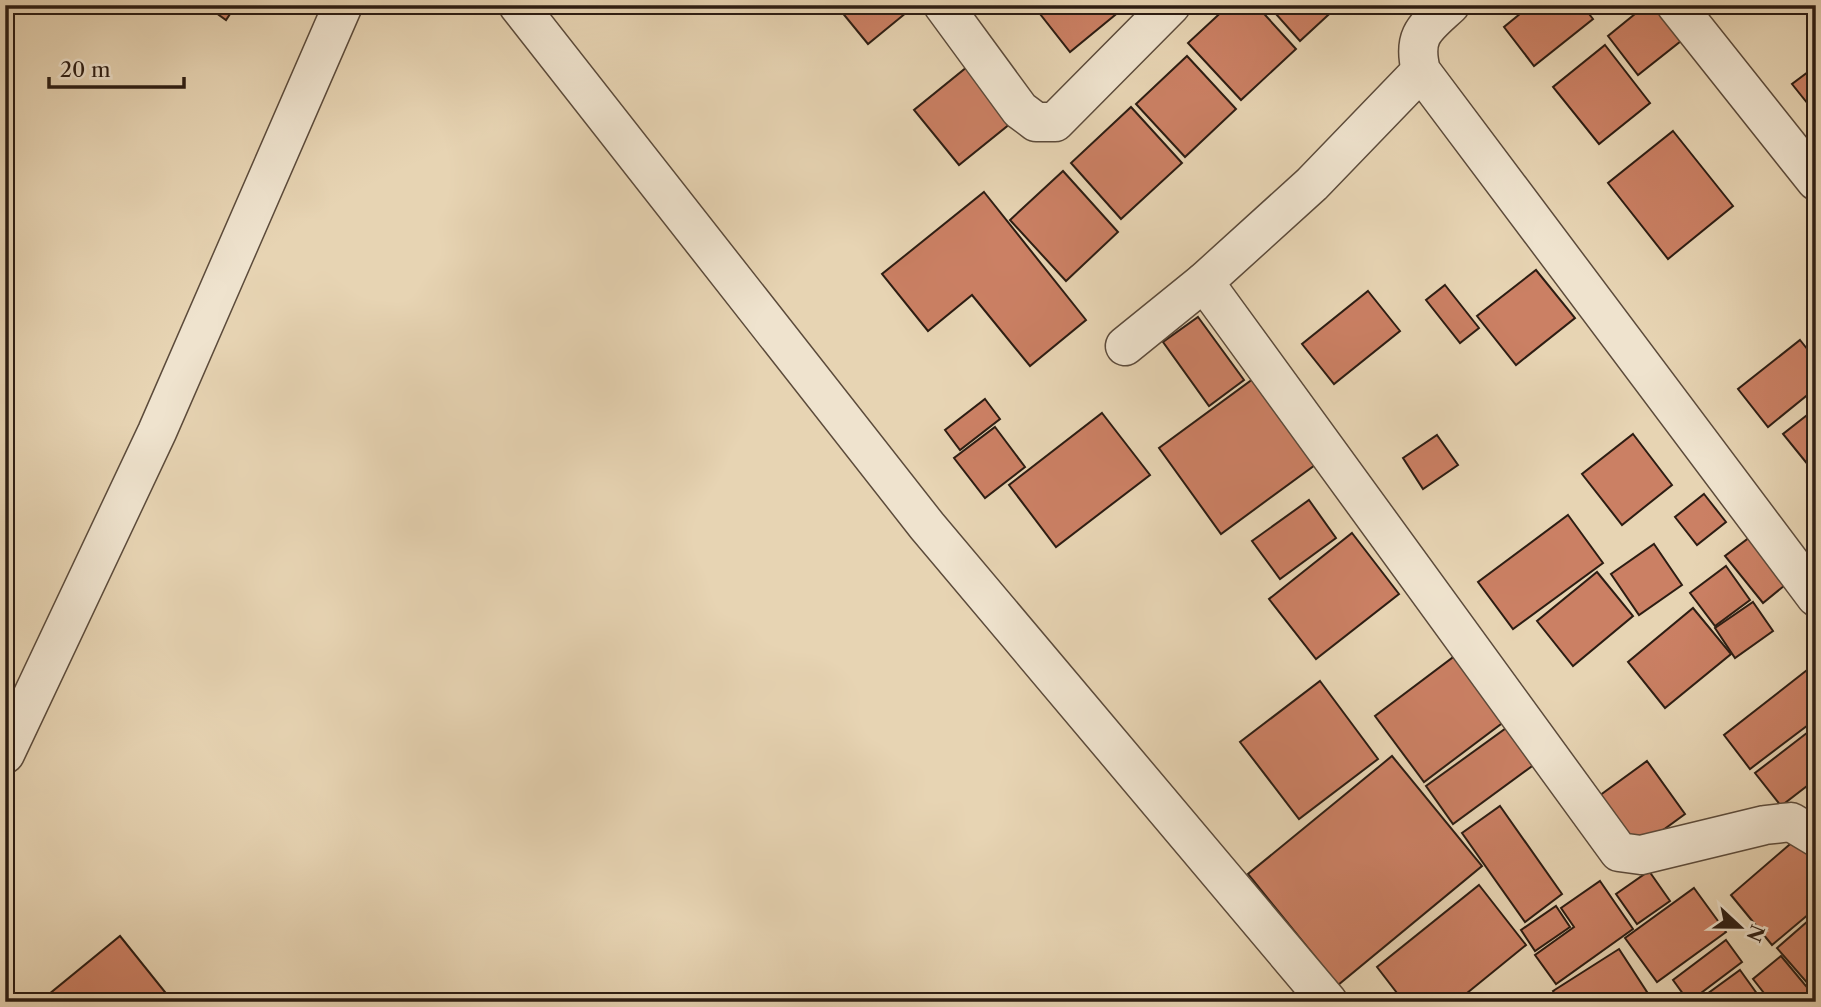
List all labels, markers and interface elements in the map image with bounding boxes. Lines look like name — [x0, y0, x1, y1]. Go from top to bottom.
scale bar — [49, 46, 184, 90]
text: 20 m — [60, 57, 111, 82]
north arrow — [1706, 892, 1776, 962]
text: N — [1742, 921, 1769, 945]

